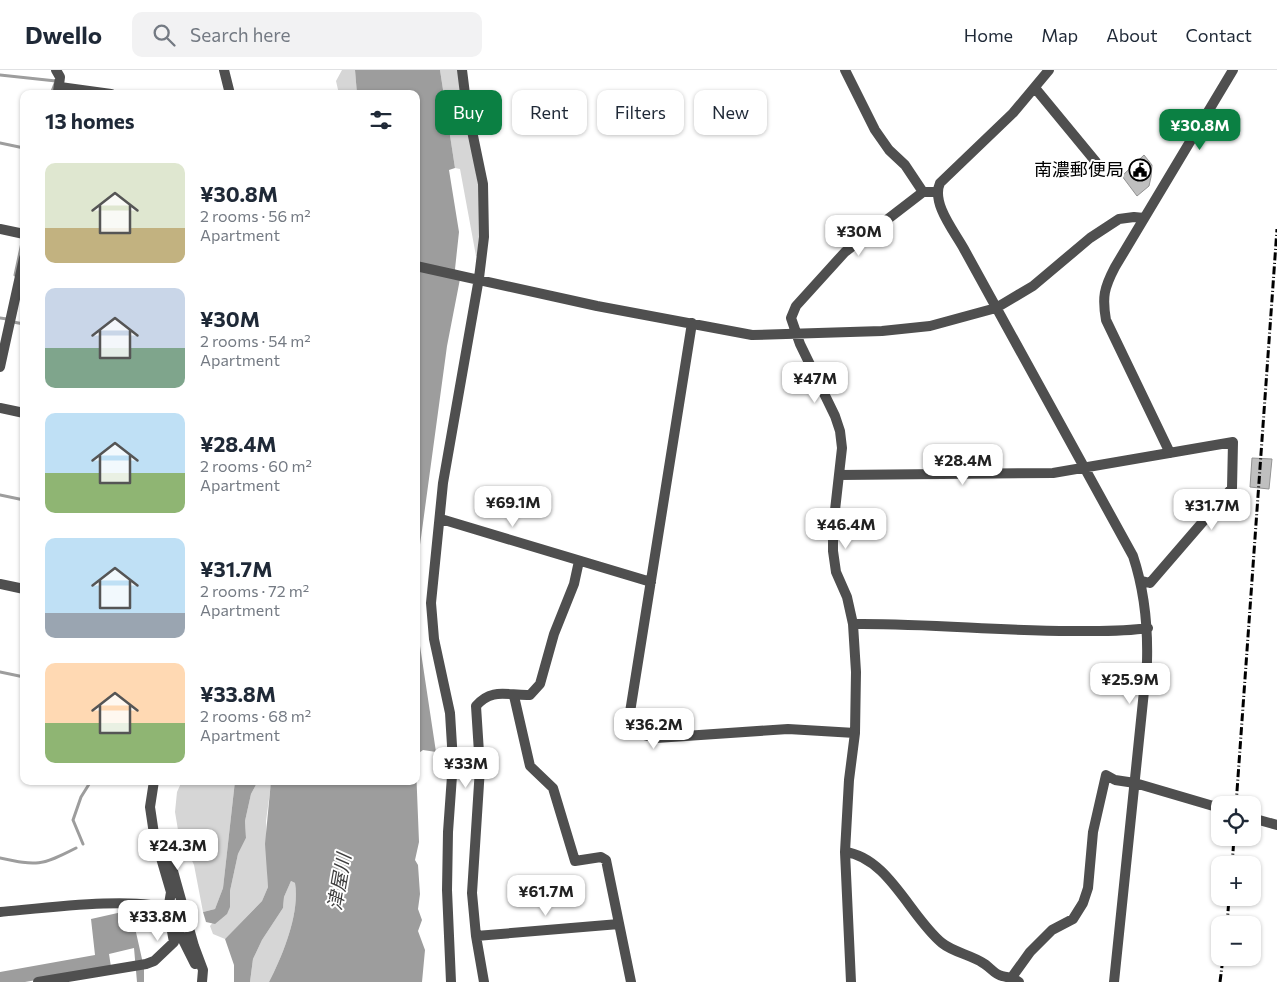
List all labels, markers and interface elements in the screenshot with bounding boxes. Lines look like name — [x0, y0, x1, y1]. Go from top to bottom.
search box — [132, 12, 482, 57]
text: Dwello — [25, 20, 102, 49]
icon: search — [150, 21, 178, 49]
text: Search here — [190, 23, 291, 46]
text: Home — [964, 24, 1013, 46]
text: Map — [1041, 24, 1078, 46]
text: About — [1106, 24, 1158, 46]
text: Contact — [1186, 24, 1252, 46]
chip: Buy — [435, 90, 502, 135]
chip: Rent — [512, 90, 587, 135]
chip: Filters — [597, 90, 684, 135]
chip: New — [694, 90, 767, 135]
icon: filters — [367, 106, 395, 134]
text: 13 homes — [45, 108, 135, 133]
pin: ¥30.8M — [1159, 108, 1241, 151]
text: ¥30.8M — [1170, 115, 1230, 134]
place label: 南濃郵便局 — [1034, 158, 1124, 180]
public building icon: 南濃郵便局 — [1128, 158, 1152, 182]
text: ¥30.8M — [200, 181, 278, 206]
icon: home — [85, 183, 145, 243]
text: 2 rooms · 56 m² — [200, 206, 311, 225]
pin: ¥30M — [829, 214, 889, 257]
text: ¥30M — [836, 221, 882, 240]
text: Apartment — [200, 225, 280, 244]
text: ¥30M — [200, 306, 260, 331]
icon: home — [85, 308, 145, 368]
text: 2 rooms · 54 m² — [200, 331, 311, 350]
text: Apartment — [200, 350, 280, 369]
pin: ¥47M — [785, 362, 845, 404]
text: ¥47M — [793, 368, 837, 387]
text: ¥28.4M — [200, 431, 277, 456]
icon: home — [85, 433, 145, 493]
pin: ¥28.4M — [922, 444, 1004, 486]
text: ¥28.4M — [934, 450, 992, 469]
text: 2 rooms · 60 m² — [200, 456, 312, 475]
text: Apartment — [200, 475, 280, 494]
pin: ¥69.1M — [472, 486, 554, 528]
pin: ¥31.7M — [1171, 488, 1253, 531]
text: ¥69.1M — [485, 492, 541, 511]
text: ¥31.7M — [1184, 495, 1240, 514]
pin: ¥46.4M — [805, 508, 887, 550]
text: ¥46.4M — [816, 514, 876, 533]
text: ¥31.7M — [200, 556, 272, 581]
icon: home — [85, 558, 145, 618]
text: 2 rooms · 72 m² — [200, 581, 309, 600]
text: Apartment — [200, 600, 280, 619]
pin: ¥25.9M — [1089, 662, 1171, 705]
text: ¥25.9M — [1101, 669, 1159, 688]
text: ¥33.8M — [200, 681, 276, 706]
icon: home — [85, 683, 145, 743]
text: 2 rooms · 68 m² — [200, 706, 311, 725]
pin: ¥36.2M — [613, 708, 695, 750]
text: ¥36.2M — [625, 714, 683, 733]
text: Apartment — [200, 725, 280, 744]
pin: ¥33M — [436, 746, 496, 789]
text: ¥33M — [444, 753, 488, 772]
map controls — [1211, 796, 1261, 966]
button: locate — [1211, 796, 1261, 846]
pin: ¥24.3M — [137, 828, 219, 871]
text: ¥24.3M — [149, 835, 207, 854]
water label: 津屋川 — [322, 850, 355, 912]
button: + — [1211, 856, 1261, 906]
pin: ¥61.7M — [505, 874, 587, 917]
text: ¥61.7M — [518, 881, 574, 900]
pin: ¥33.8M — [117, 900, 199, 942]
text: ¥33.8M — [129, 906, 187, 925]
button: − — [1211, 916, 1261, 966]

